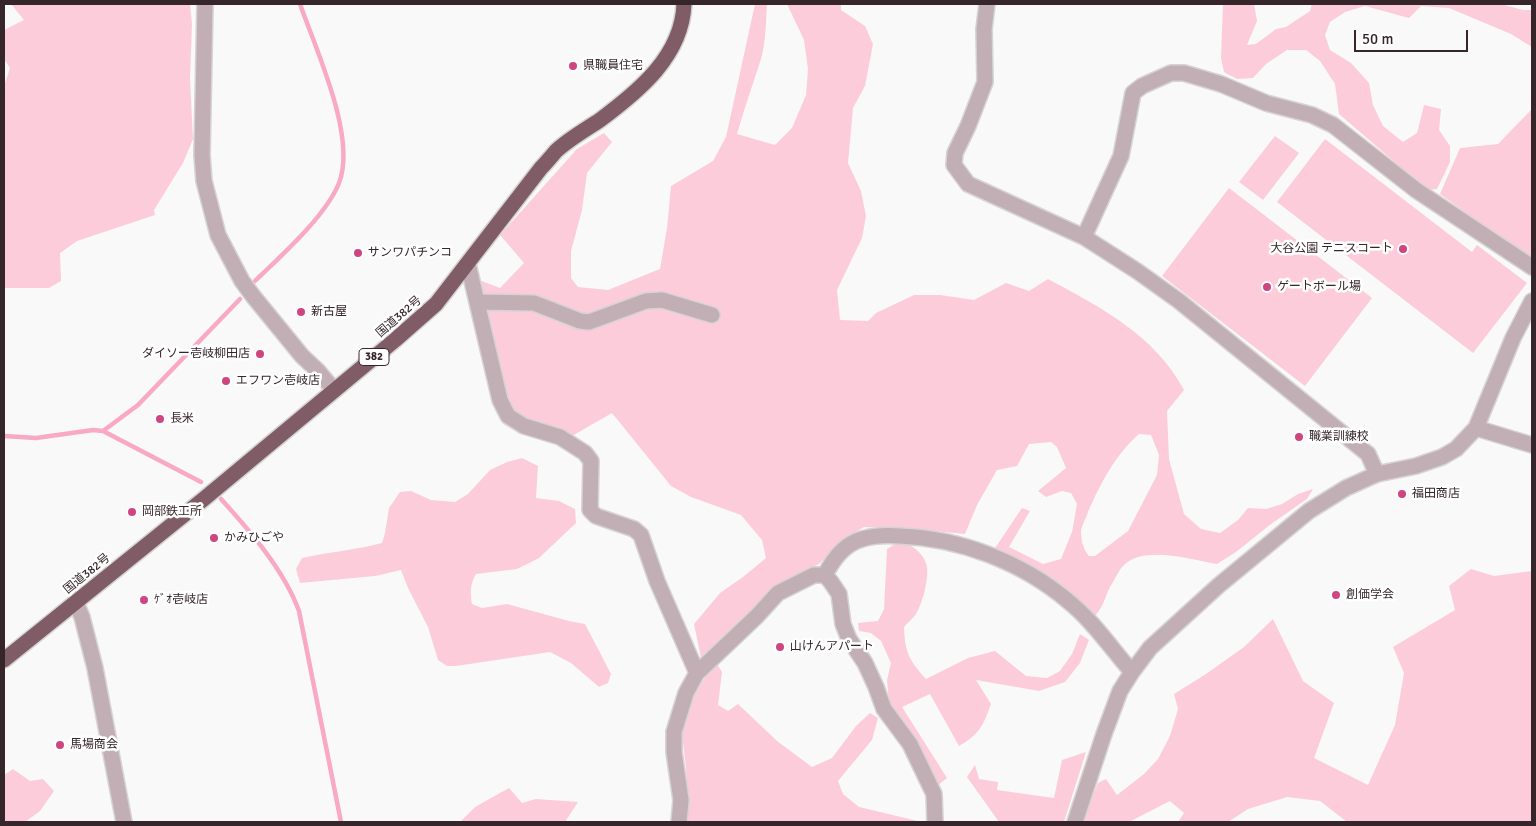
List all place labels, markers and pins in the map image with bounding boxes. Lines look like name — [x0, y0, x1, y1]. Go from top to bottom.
place label: 県職員住宅 — [583, 59, 643, 73]
marker: 県職員住宅 — [567, 60, 579, 72]
place label: 大谷公園 テニスコート — [1270, 242, 1393, 256]
marker: 大谷公園 テニスコート — [1397, 243, 1409, 255]
place label: サンワパチンコ — [368, 246, 452, 260]
marker: サンワパチンコ — [352, 247, 364, 259]
place label: ゲートボール場 — [1277, 280, 1361, 294]
marker: ゲートボール場 — [1261, 281, 1273, 293]
place label: 新古屋 — [311, 305, 347, 319]
marker: 新古屋 — [295, 306, 307, 318]
place label: ダイソー壱岐柳田店 — [142, 347, 250, 361]
marker: ダイソー壱岐柳田店 — [254, 348, 266, 360]
place label: エフワン壱岐店 — [236, 374, 320, 388]
marker: エフワン壱岐店 — [220, 375, 232, 387]
place label: 長米 — [170, 412, 194, 426]
marker: 長米 — [154, 413, 166, 425]
place label: 職業訓練校 — [1309, 430, 1369, 444]
marker: 職業訓練校 — [1293, 431, 1305, 443]
place label: 福田商店 — [1412, 487, 1460, 501]
marker: 福田商店 — [1396, 488, 1408, 500]
place label: 岡部鉄工所 — [142, 505, 202, 519]
marker: 岡部鉄工所 — [126, 506, 138, 518]
place label: かみひごや — [224, 531, 284, 545]
marker: かみひごや — [208, 532, 220, 544]
place label: 創価学会 — [1346, 588, 1394, 602]
marker: 創価学会 — [1330, 589, 1342, 601]
place label: ｹﾞｵ壱岐店 — [154, 593, 208, 607]
marker: ｹﾞｵ壱岐店 — [138, 594, 150, 606]
place label: 山けんアパート — [790, 640, 874, 654]
marker: 山けんアパート — [774, 641, 786, 653]
place label: 馬場商会 — [70, 738, 118, 752]
marker: 馬場商会 — [54, 739, 66, 751]

